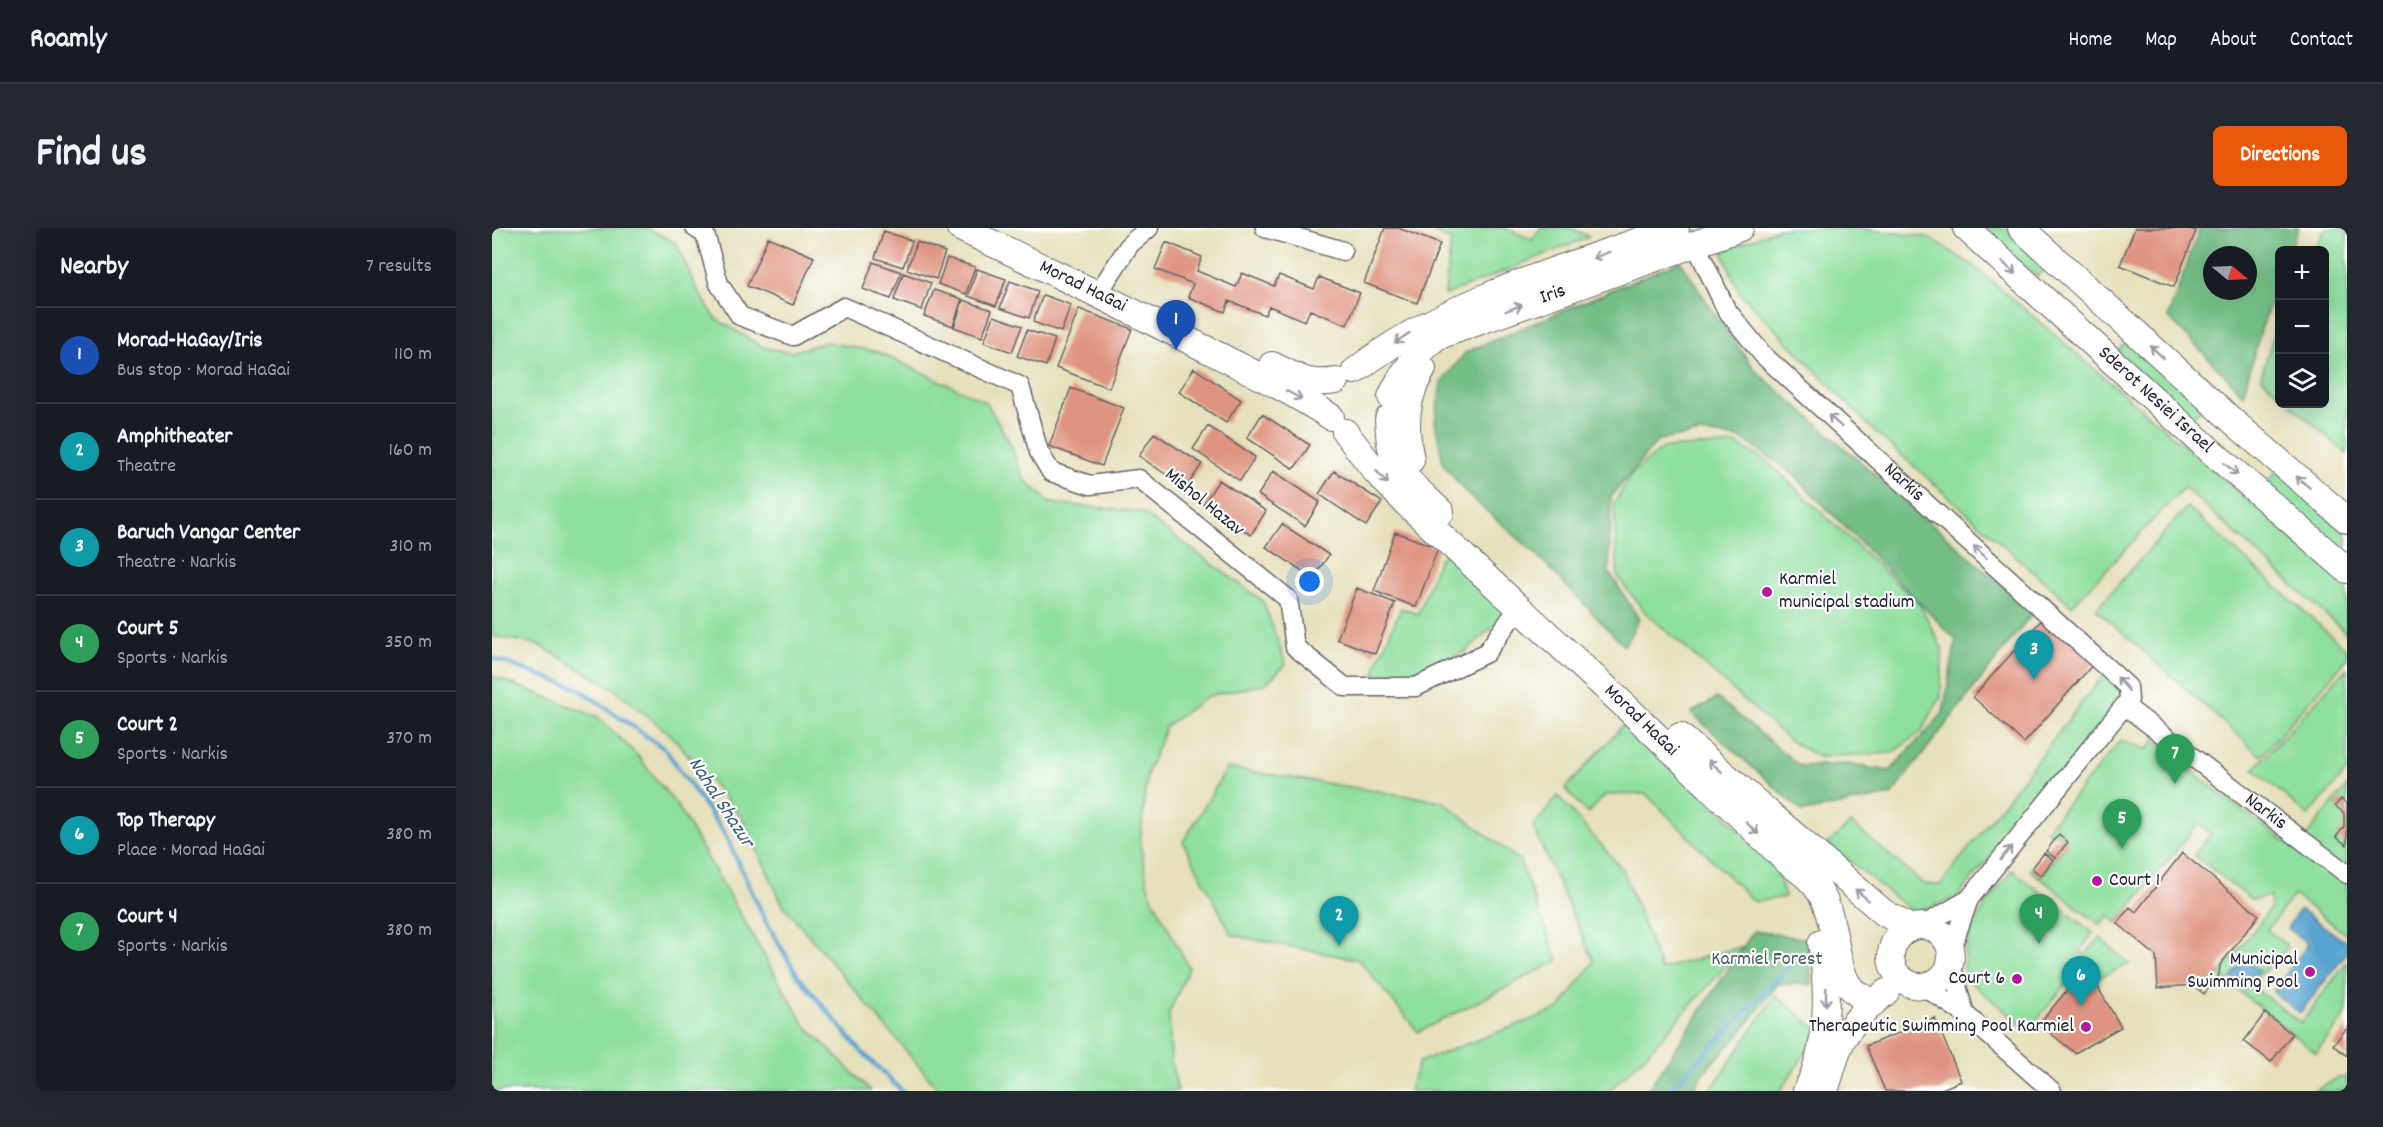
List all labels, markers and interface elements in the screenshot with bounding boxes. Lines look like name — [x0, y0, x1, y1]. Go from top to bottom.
text: Roamly — [30, 21, 106, 61]
text: Home — [2068, 26, 2112, 56]
text: Map — [2145, 26, 2177, 56]
text: About — [2210, 26, 2257, 56]
text: Contact — [2290, 26, 2353, 56]
text: Find us — [36, 126, 147, 186]
button: Directions — [2213, 126, 2347, 186]
north arrow — [2203, 246, 2257, 300]
map controls — [2275, 246, 2329, 408]
button: + — [2275, 246, 2329, 300]
text: Nearby — [60, 249, 128, 286]
one-way arrow — [1592, 250, 1611, 261]
text: 7 results — [366, 253, 432, 281]
street label: Morad HaGai — [1034, 254, 1131, 321]
one-way arrow — [2002, 261, 2017, 275]
street label: Iris — [1536, 277, 1570, 313]
pin: 1 — [1156, 300, 1196, 350]
button: − — [2275, 300, 2329, 354]
one-way arrow — [1504, 302, 1522, 313]
text: Morad-HaGay/Iris — [117, 326, 262, 357]
one-way arrow — [1394, 332, 1411, 344]
street label: Sderot Nesiei Israel — [2091, 340, 2220, 461]
text: 1 — [77, 341, 82, 369]
text: 110 m — [394, 341, 432, 369]
one-way arrow — [2150, 345, 2165, 359]
button: layers — [2275, 354, 2329, 408]
text: Bus stop · Morad HaGai — [117, 357, 290, 385]
one-way arrow — [1285, 389, 1302, 401]
one-way arrow — [1828, 414, 1843, 428]
text: Amphitheater — [117, 422, 233, 453]
text: 2 — [75, 437, 84, 465]
text: 160 m — [389, 437, 432, 465]
text: Theatre — [117, 453, 176, 481]
street label: Narkis — [1877, 457, 1930, 509]
street label: Mishol Hazav — [1158, 462, 1251, 545]
one-way arrow — [2224, 462, 2239, 476]
one-way arrow — [1374, 470, 1389, 485]
one-way arrow — [2296, 475, 2311, 489]
text: Baruch Vangar Center — [117, 518, 300, 549]
text: 3 — [75, 533, 84, 561]
text: 310 m — [390, 533, 432, 561]
one-way arrow — [1972, 545, 1987, 559]
text: Theatre · Narkis — [117, 549, 237, 577]
place label: Karmiel municipal stadium — [1779, 566, 1914, 617]
your location — [1295, 567, 1324, 596]
marker: Karmiel municipal stadium — [1760, 585, 1774, 599]
text: Court 5 — [117, 614, 179, 645]
text: 4 — [75, 629, 84, 657]
text: 350 m — [385, 629, 432, 657]
pin: 3 — [2014, 630, 2054, 680]
text: Sports · Narkis — [117, 645, 228, 673]
one-way arrow — [2116, 676, 2130, 691]
street label: Morad HaGai — [1597, 678, 1685, 764]
text: Court 2 — [117, 710, 178, 741]
text: 5 — [75, 725, 84, 753]
text: 370 m — [386, 725, 432, 753]
pin: 7 — [2156, 734, 2194, 784]
text: Sports · Narkis — [117, 741, 228, 769]
water label: Nahal Shazur — [679, 752, 762, 856]
one-way arrow — [1708, 759, 1723, 773]
street label: Narkis — [2238, 787, 2293, 838]
pin: 5 — [2102, 800, 2142, 849]
text: Top Therapy — [117, 806, 215, 837]
one-way arrow — [1745, 820, 1760, 835]
text: 6 — [75, 821, 84, 849]
text: 380 m — [386, 821, 432, 849]
text: Place · Morad HaGai — [117, 837, 265, 865]
one-way arrow — [1999, 845, 2012, 861]
place label: Court 1 — [2109, 867, 2160, 895]
marker: Court 1 — [2090, 874, 2104, 888]
one-way arrow — [1854, 888, 1870, 901]
pin: 4 — [2020, 894, 2058, 944]
pin: 2 — [1320, 896, 1358, 946]
text: Court 4 — [117, 902, 178, 933]
text: 7 — [76, 917, 83, 945]
text: 380 m — [386, 917, 432, 945]
text: Sports · Narkis — [117, 933, 228, 961]
park label: Karmiel Forest — [1711, 946, 1823, 974]
place label: Municipal Swimming Pool — [2187, 946, 2298, 997]
pin: 6 — [2062, 956, 2100, 1006]
place label: Court 6 — [1948, 965, 2005, 993]
marker: Municipal Swimming Pool — [2303, 965, 2317, 979]
marker: Court 6 — [2010, 972, 2024, 986]
one-way arrow — [1820, 987, 1832, 1007]
place label: Therapeutic Swimming Pool Karmiel — [1809, 1013, 2074, 1041]
marker: Therapeutic Swimming Pool Karmiel — [2079, 1020, 2093, 1034]

